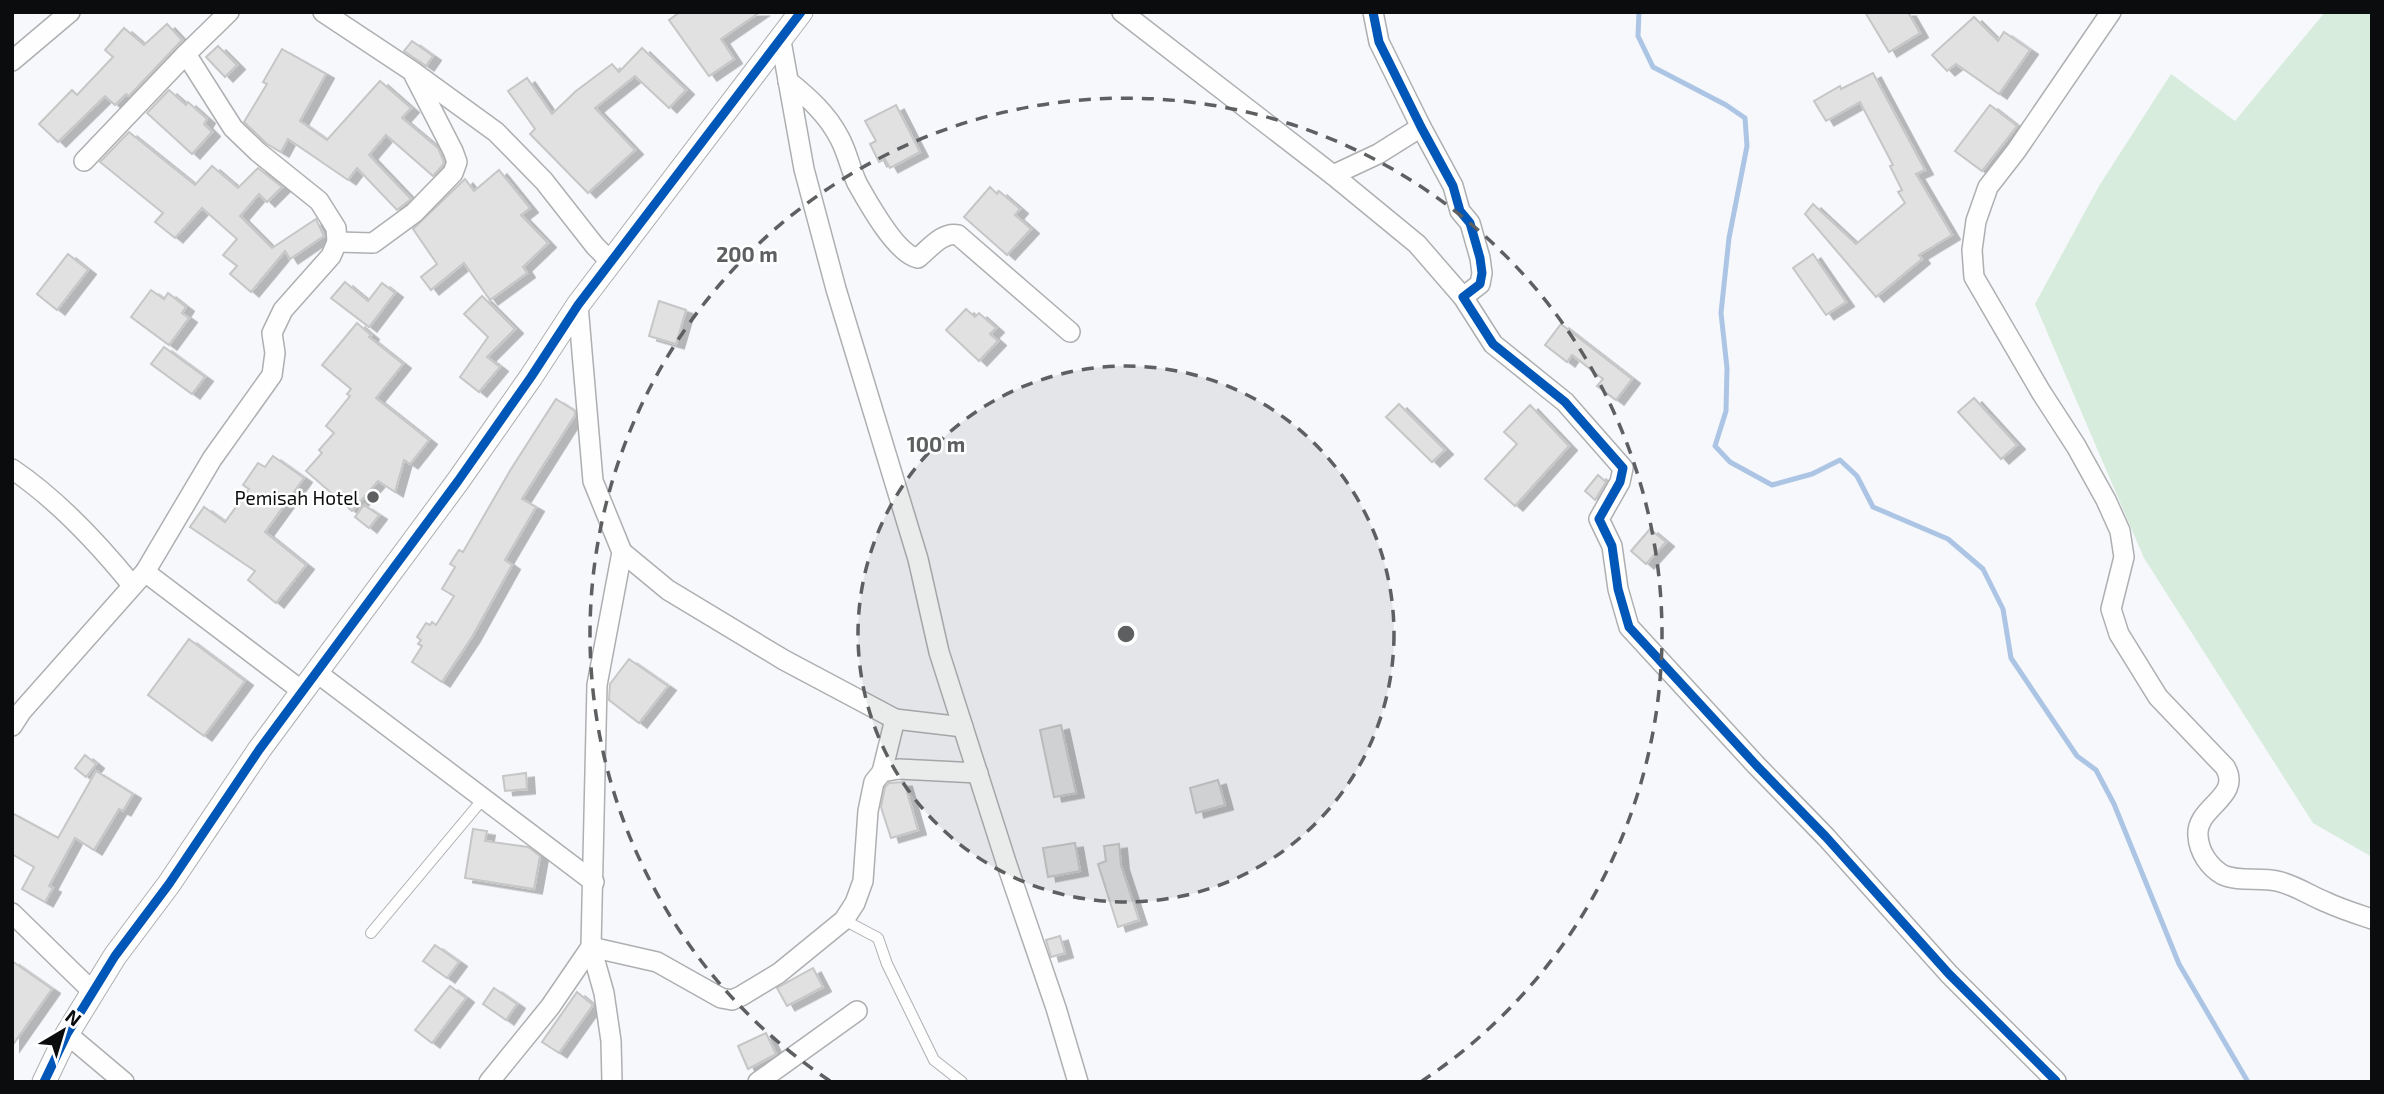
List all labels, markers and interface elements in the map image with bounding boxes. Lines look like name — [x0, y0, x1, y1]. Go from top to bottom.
text: 200 m — [716, 241, 778, 266]
text: 100 m — [907, 431, 965, 456]
place label: Pemisah Hotel — [234, 486, 359, 509]
marker: Pemisah Hotel — [365, 489, 381, 505]
centre of rings — [1114, 622, 1138, 646]
north arrow — [28, 996, 98, 1066]
text: N — [61, 1004, 86, 1030]

